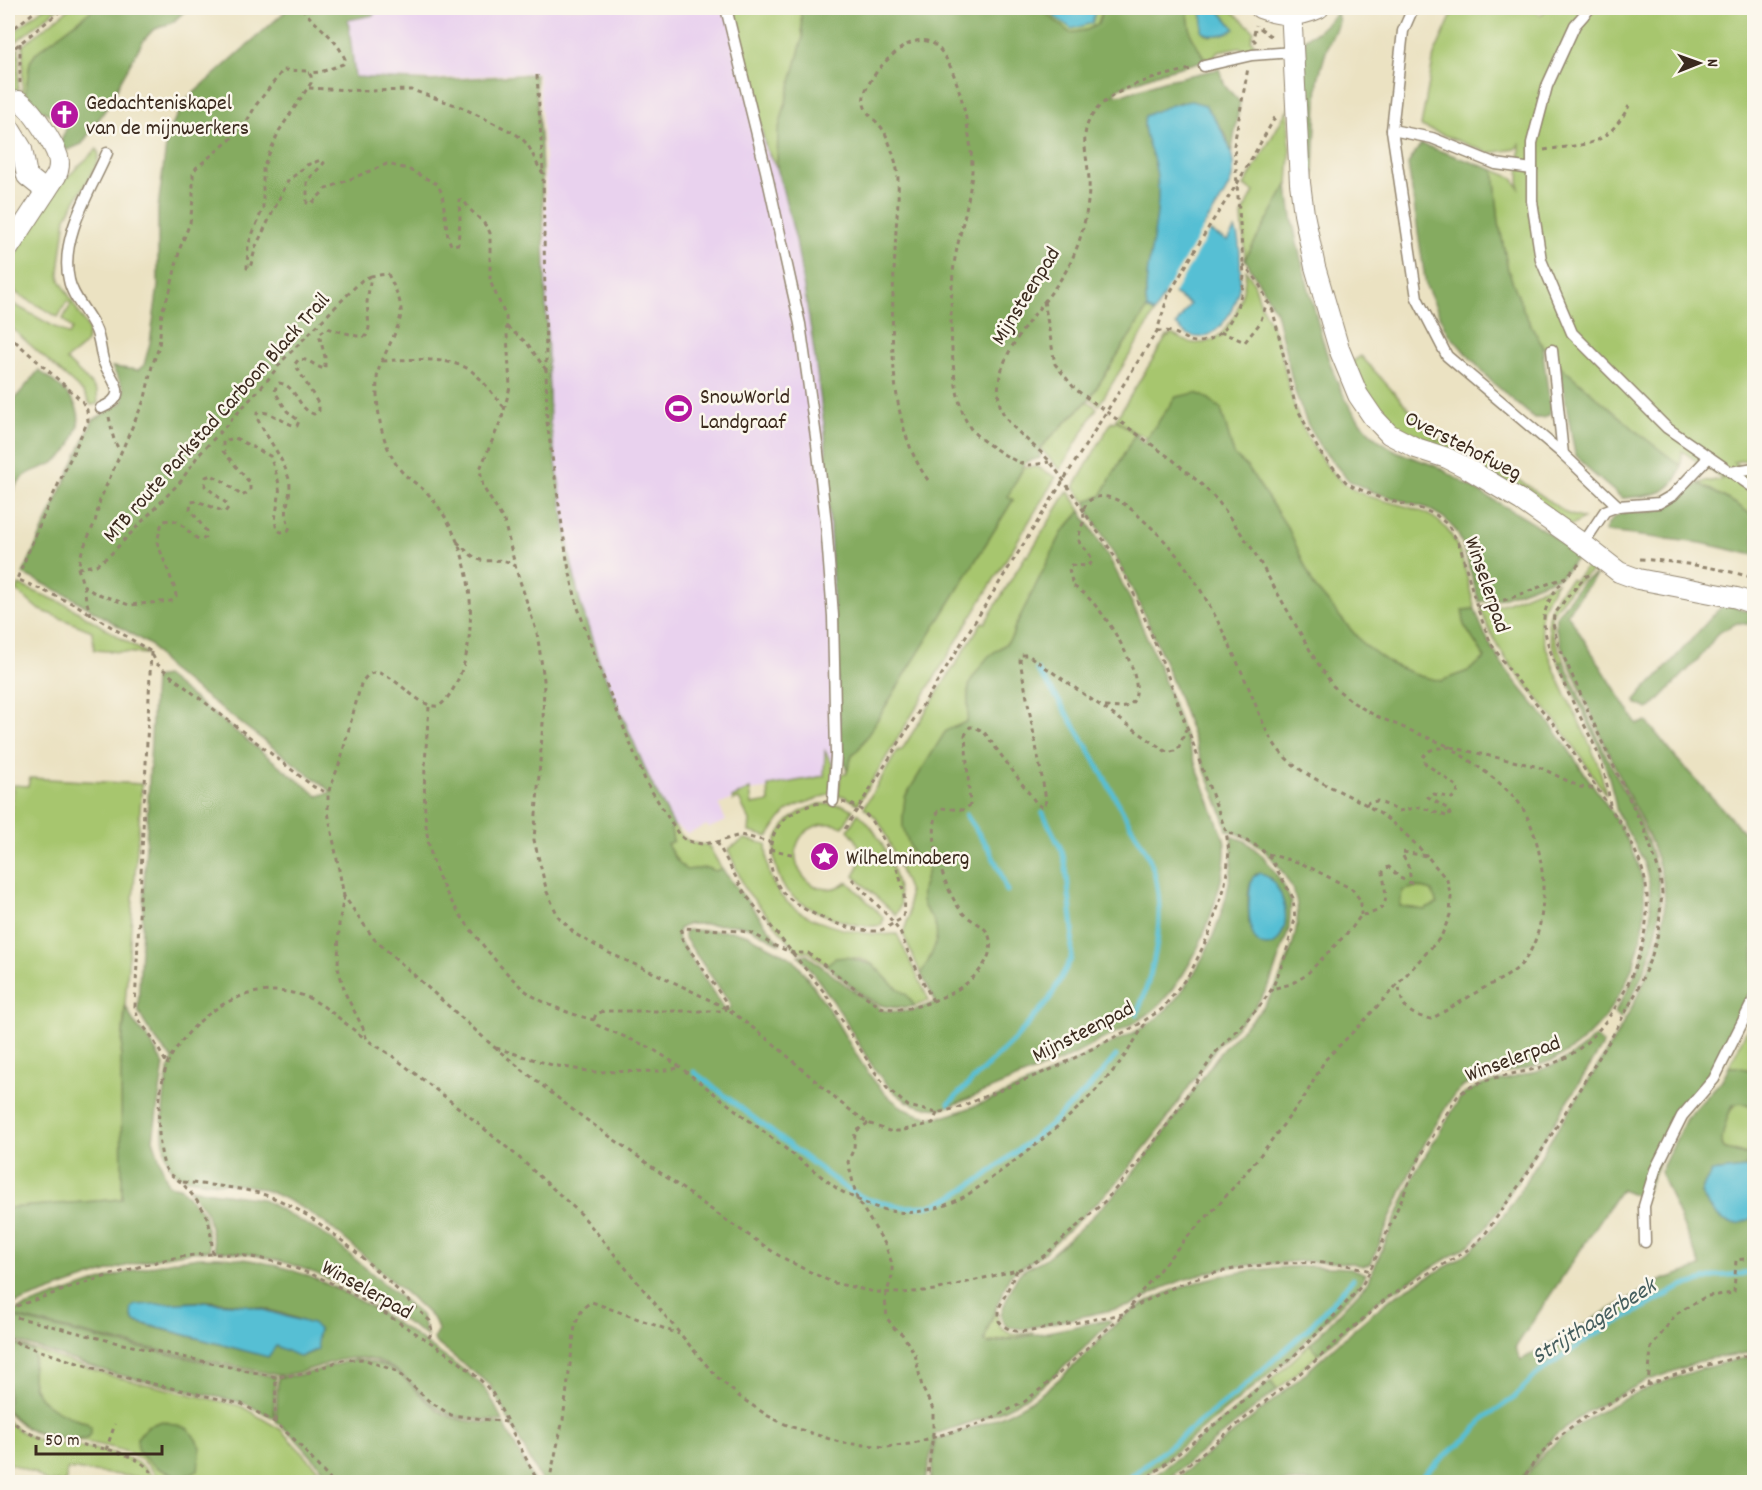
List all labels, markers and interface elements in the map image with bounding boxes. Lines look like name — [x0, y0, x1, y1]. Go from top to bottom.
north arrow — [1669, 33, 1729, 93]
text: N — [1700, 59, 1723, 67]
place label: Gedachteniskapel van de mijnwerkers — [86, 89, 249, 145]
church icon: Gedachteniskapel van de mijnwerkers — [49, 98, 81, 130]
street label: Mijnsteenpad — [985, 242, 1069, 352]
street label: MTB route Parkstad Carboon Black Trail — [97, 286, 339, 550]
place label: SnowWorld Landgraaf — [700, 383, 790, 439]
sports icon: SnowWorld Landgraaf — [663, 392, 695, 424]
street label: Overstehofweg — [1398, 404, 1526, 490]
street label: Winselerpad — [1455, 533, 1517, 637]
place icon: Wilhelminaberg — [809, 840, 841, 872]
place label: Wilhelminaberg — [846, 844, 970, 875]
street label: Mijnsteenpad — [1027, 994, 1140, 1072]
street label: Winselerpad — [1461, 1029, 1565, 1092]
street label: Winselerpad — [315, 1253, 417, 1329]
water label: Strijthagerbeek — [1526, 1270, 1665, 1374]
scale bar — [36, 1418, 162, 1456]
text: 50 m — [45, 1429, 80, 1454]

